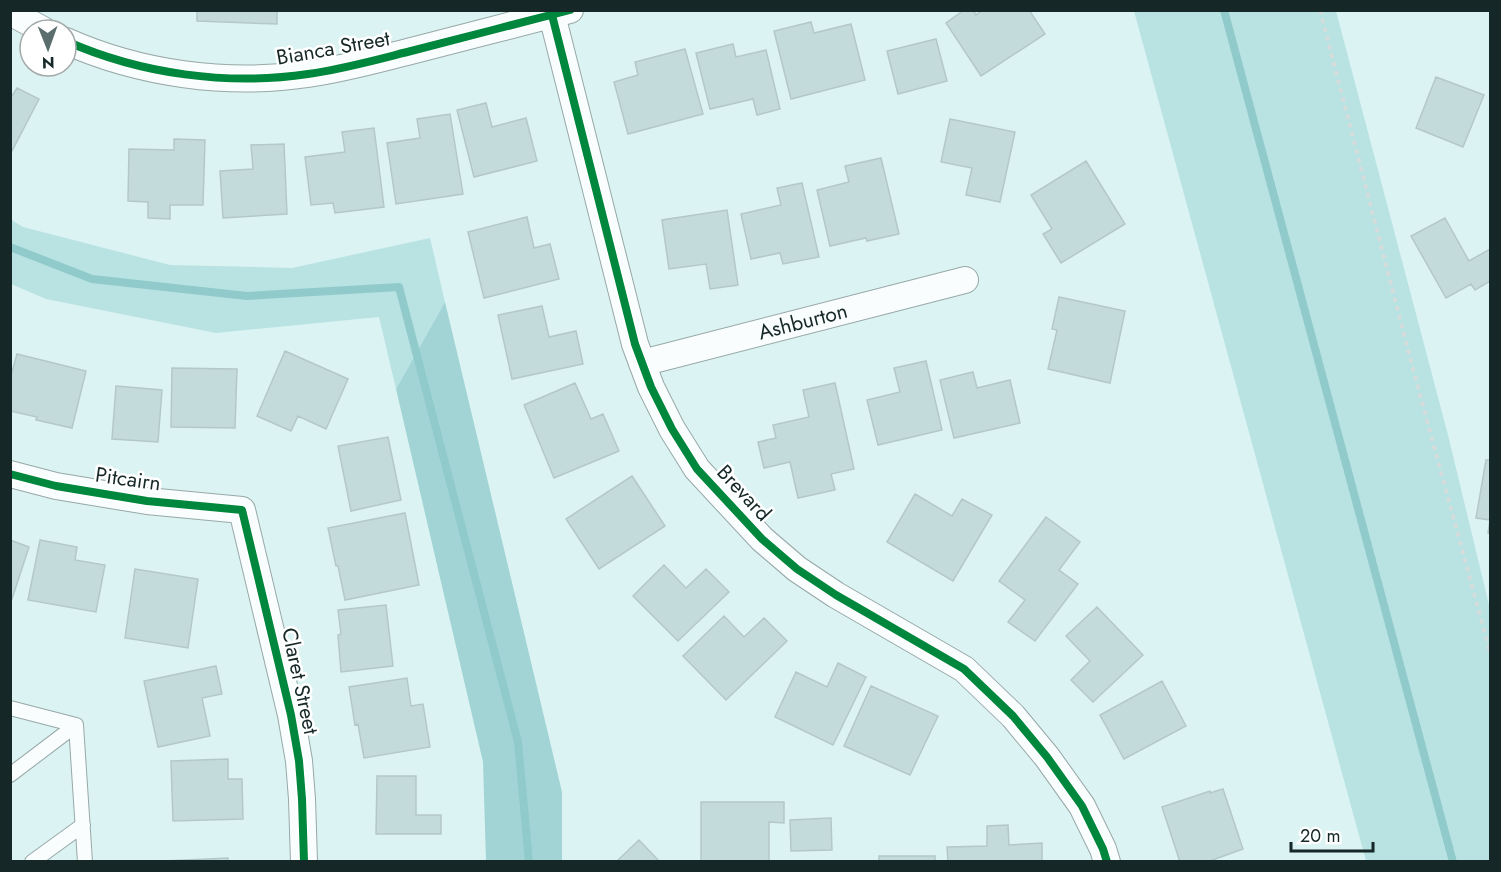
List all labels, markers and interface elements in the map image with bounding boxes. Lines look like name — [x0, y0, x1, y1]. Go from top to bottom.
north arrow — [18, 18, 78, 78]
street label: Bianca Street — [274, 23, 392, 73]
text: N — [42, 51, 55, 74]
street label: Ashburton — [755, 296, 851, 348]
street label: Brevard — [710, 458, 778, 528]
street label: Pitcairn — [93, 460, 163, 498]
street label: Claret Street — [274, 625, 326, 737]
scale bar — [1291, 815, 1374, 853]
text: 20 m — [1300, 823, 1340, 849]

